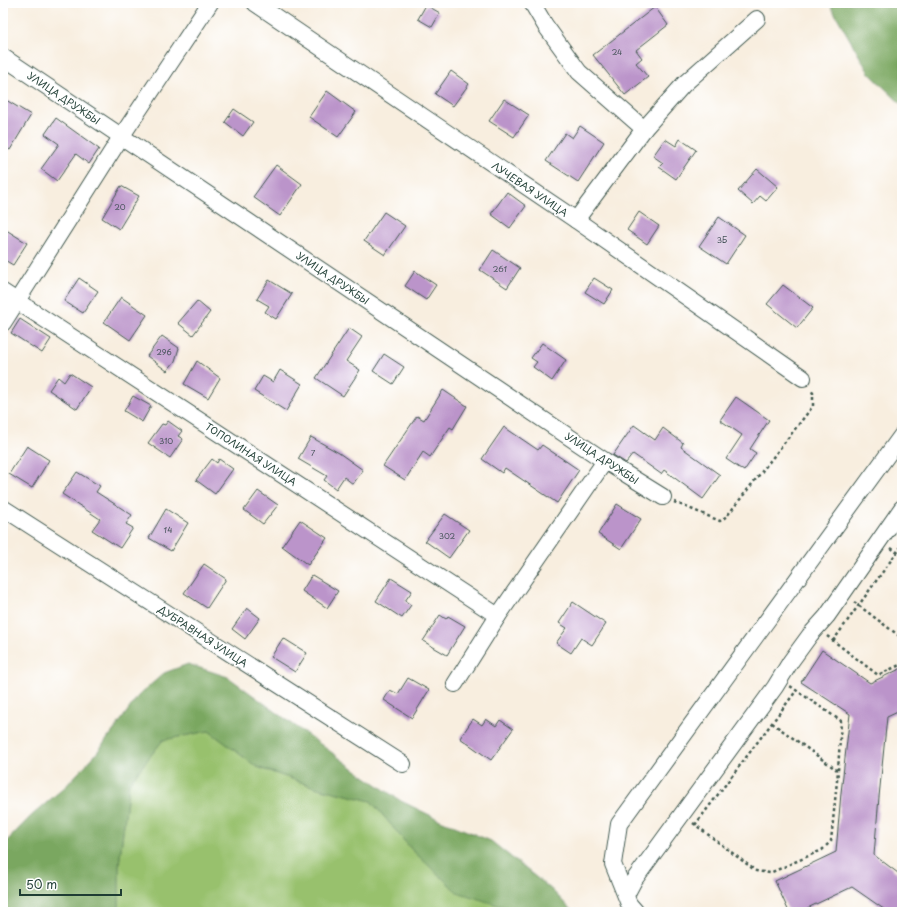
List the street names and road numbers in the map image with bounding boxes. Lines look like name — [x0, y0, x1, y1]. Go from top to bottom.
street label: УЛИЦА ДРУЖБЫ — [25, 68, 104, 128]
street label: ЛУЧЕВАЯ УЛИЦА — [489, 158, 572, 220]
street label: УЛИЦА ДРУЖБЫ — [294, 248, 373, 308]
street label: ТОПОЛИНАЯ УЛИЦА — [203, 418, 300, 489]
street label: УЛИЦА ДРУЖБЫ — [562, 428, 642, 487]
street label: ДУБРАВНАЯ УЛИЦА — [155, 600, 251, 670]

